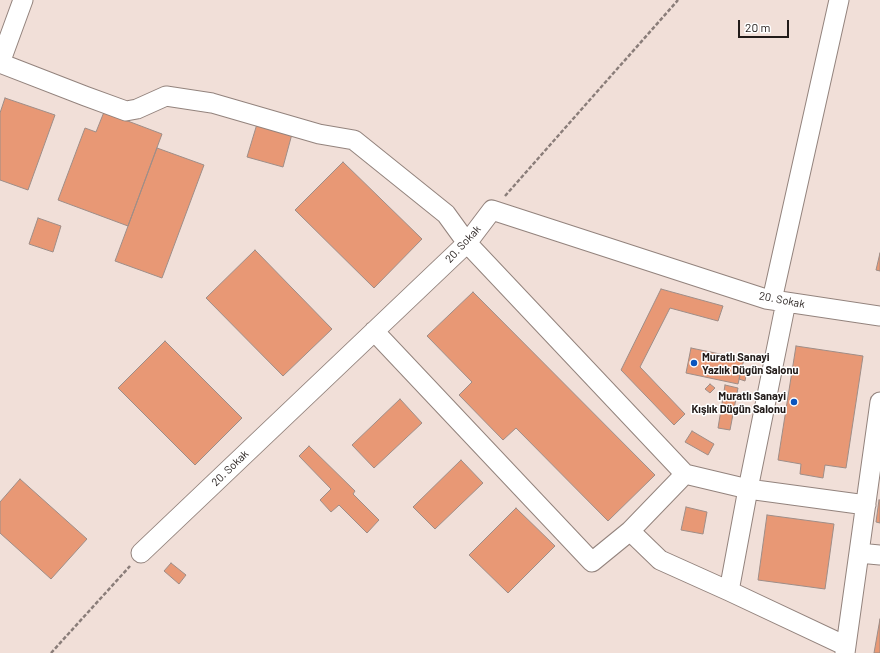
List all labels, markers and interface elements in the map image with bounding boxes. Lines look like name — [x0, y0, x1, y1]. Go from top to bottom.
scale bar — [740, 12, 791, 38]
text: 20 m — [745, 20, 771, 34]
street label: 20. Sokak — [442, 223, 484, 265]
street label: 20. Sokak — [758, 289, 806, 311]
place label: Muratlı Sanayi Yazlık Dügün Salonu — [702, 350, 798, 376]
marker: Muratlı Sanayi Yazlık Dügün Salonu — [689, 358, 699, 368]
place label: Muratlı Sanayi Kışlık Dügün Salonu — [691, 389, 786, 415]
marker: Muratlı Sanayi Kışlık Dügün Salonu — [789, 397, 799, 407]
street label: 20. Sokak — [209, 447, 251, 489]

